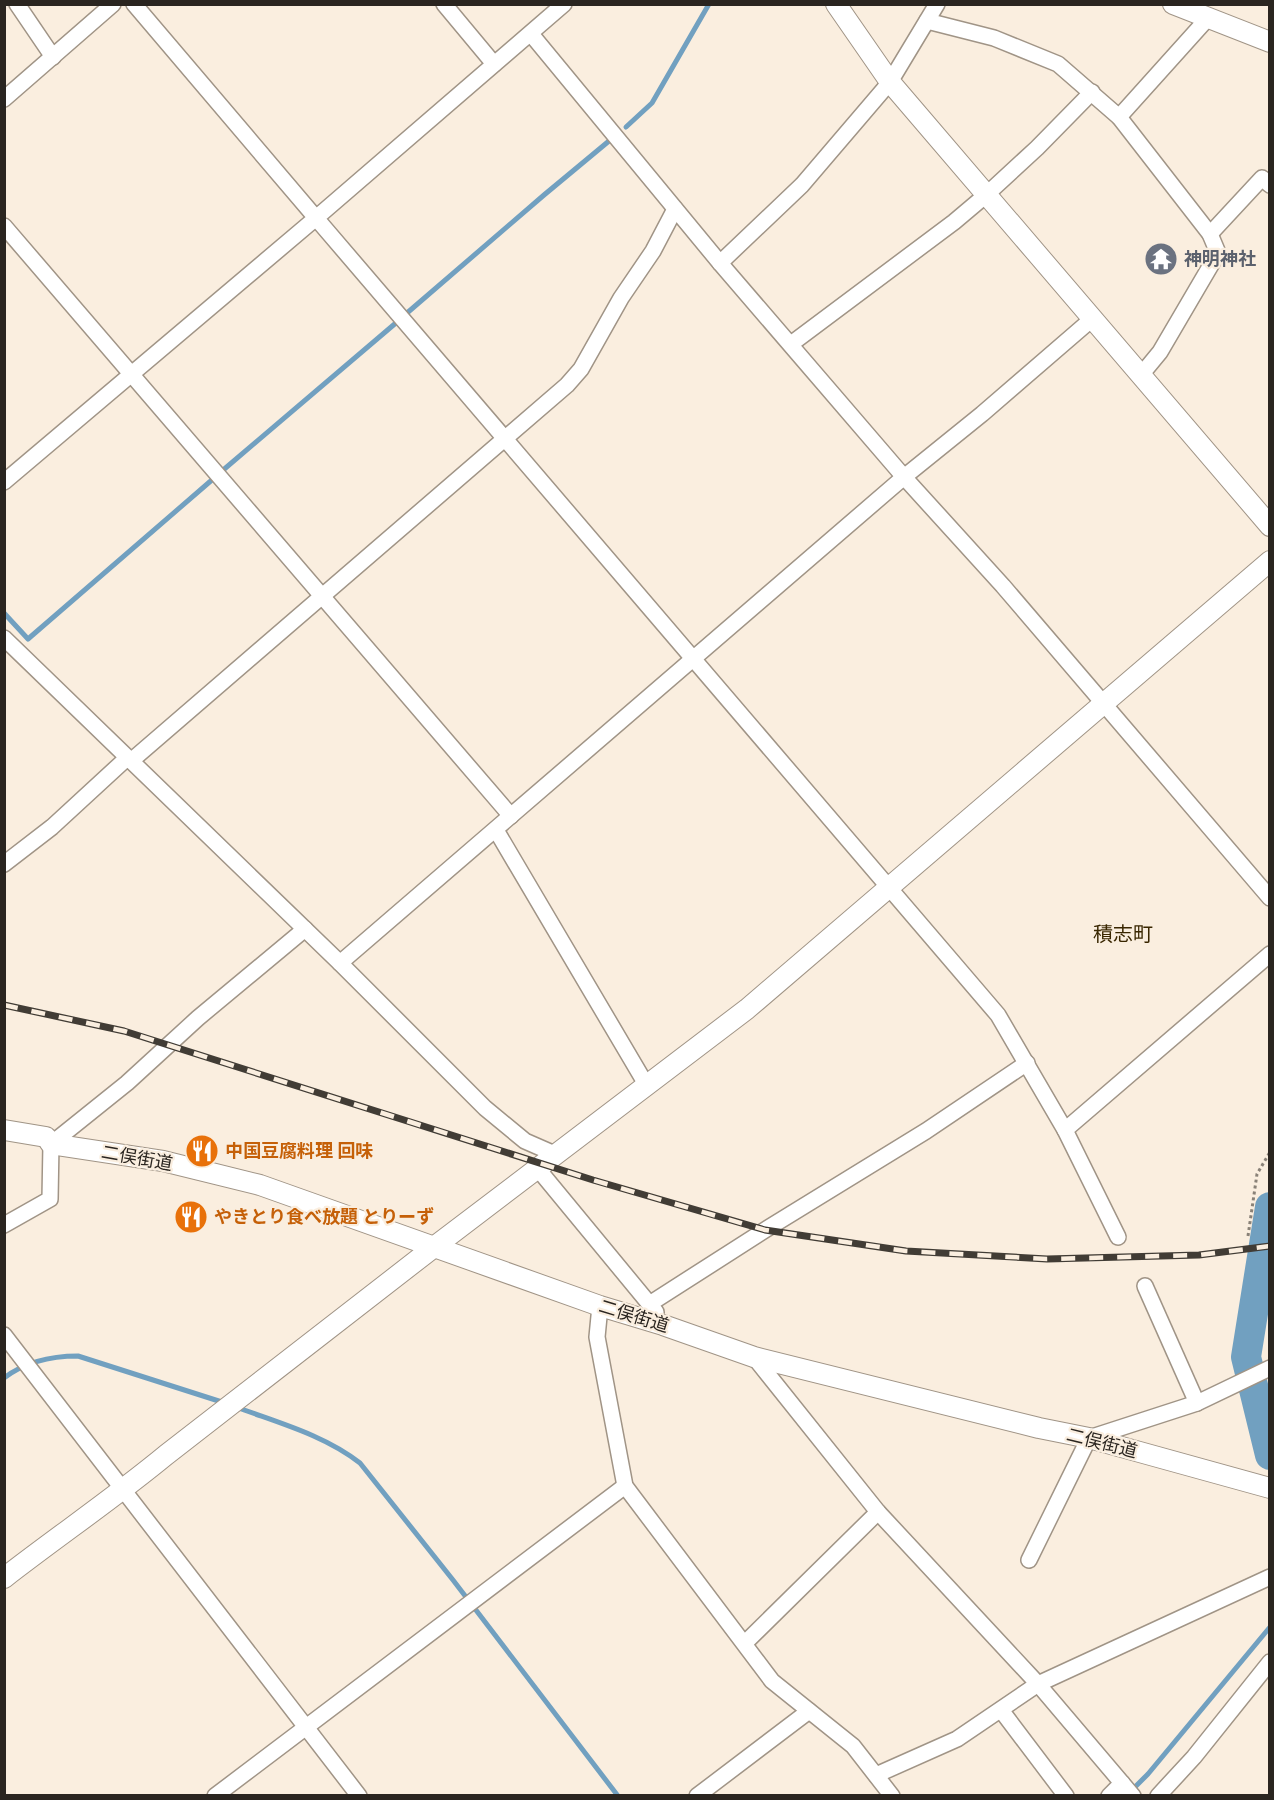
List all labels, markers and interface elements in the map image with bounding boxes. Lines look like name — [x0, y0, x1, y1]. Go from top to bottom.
temple icon: 神明神社 — [1143, 241, 1179, 277]
place label: 神明神社 — [1184, 248, 1256, 270]
district label: 積志町 — [1093, 922, 1153, 946]
restaurant icon: 中国豆腐料理 回味 — [184, 1133, 220, 1169]
place label: 中国豆腐料理 回味 — [225, 1140, 373, 1162]
street label: 二俣街道 — [100, 1141, 174, 1175]
restaurant icon: やきとり食べ放題 とりーず — [173, 1199, 209, 1235]
place label: やきとり食べ放題 とりーず — [214, 1206, 434, 1228]
street label: 二俣街道 — [596, 1295, 672, 1337]
street label: 二俣街道 — [1064, 1424, 1140, 1462]

